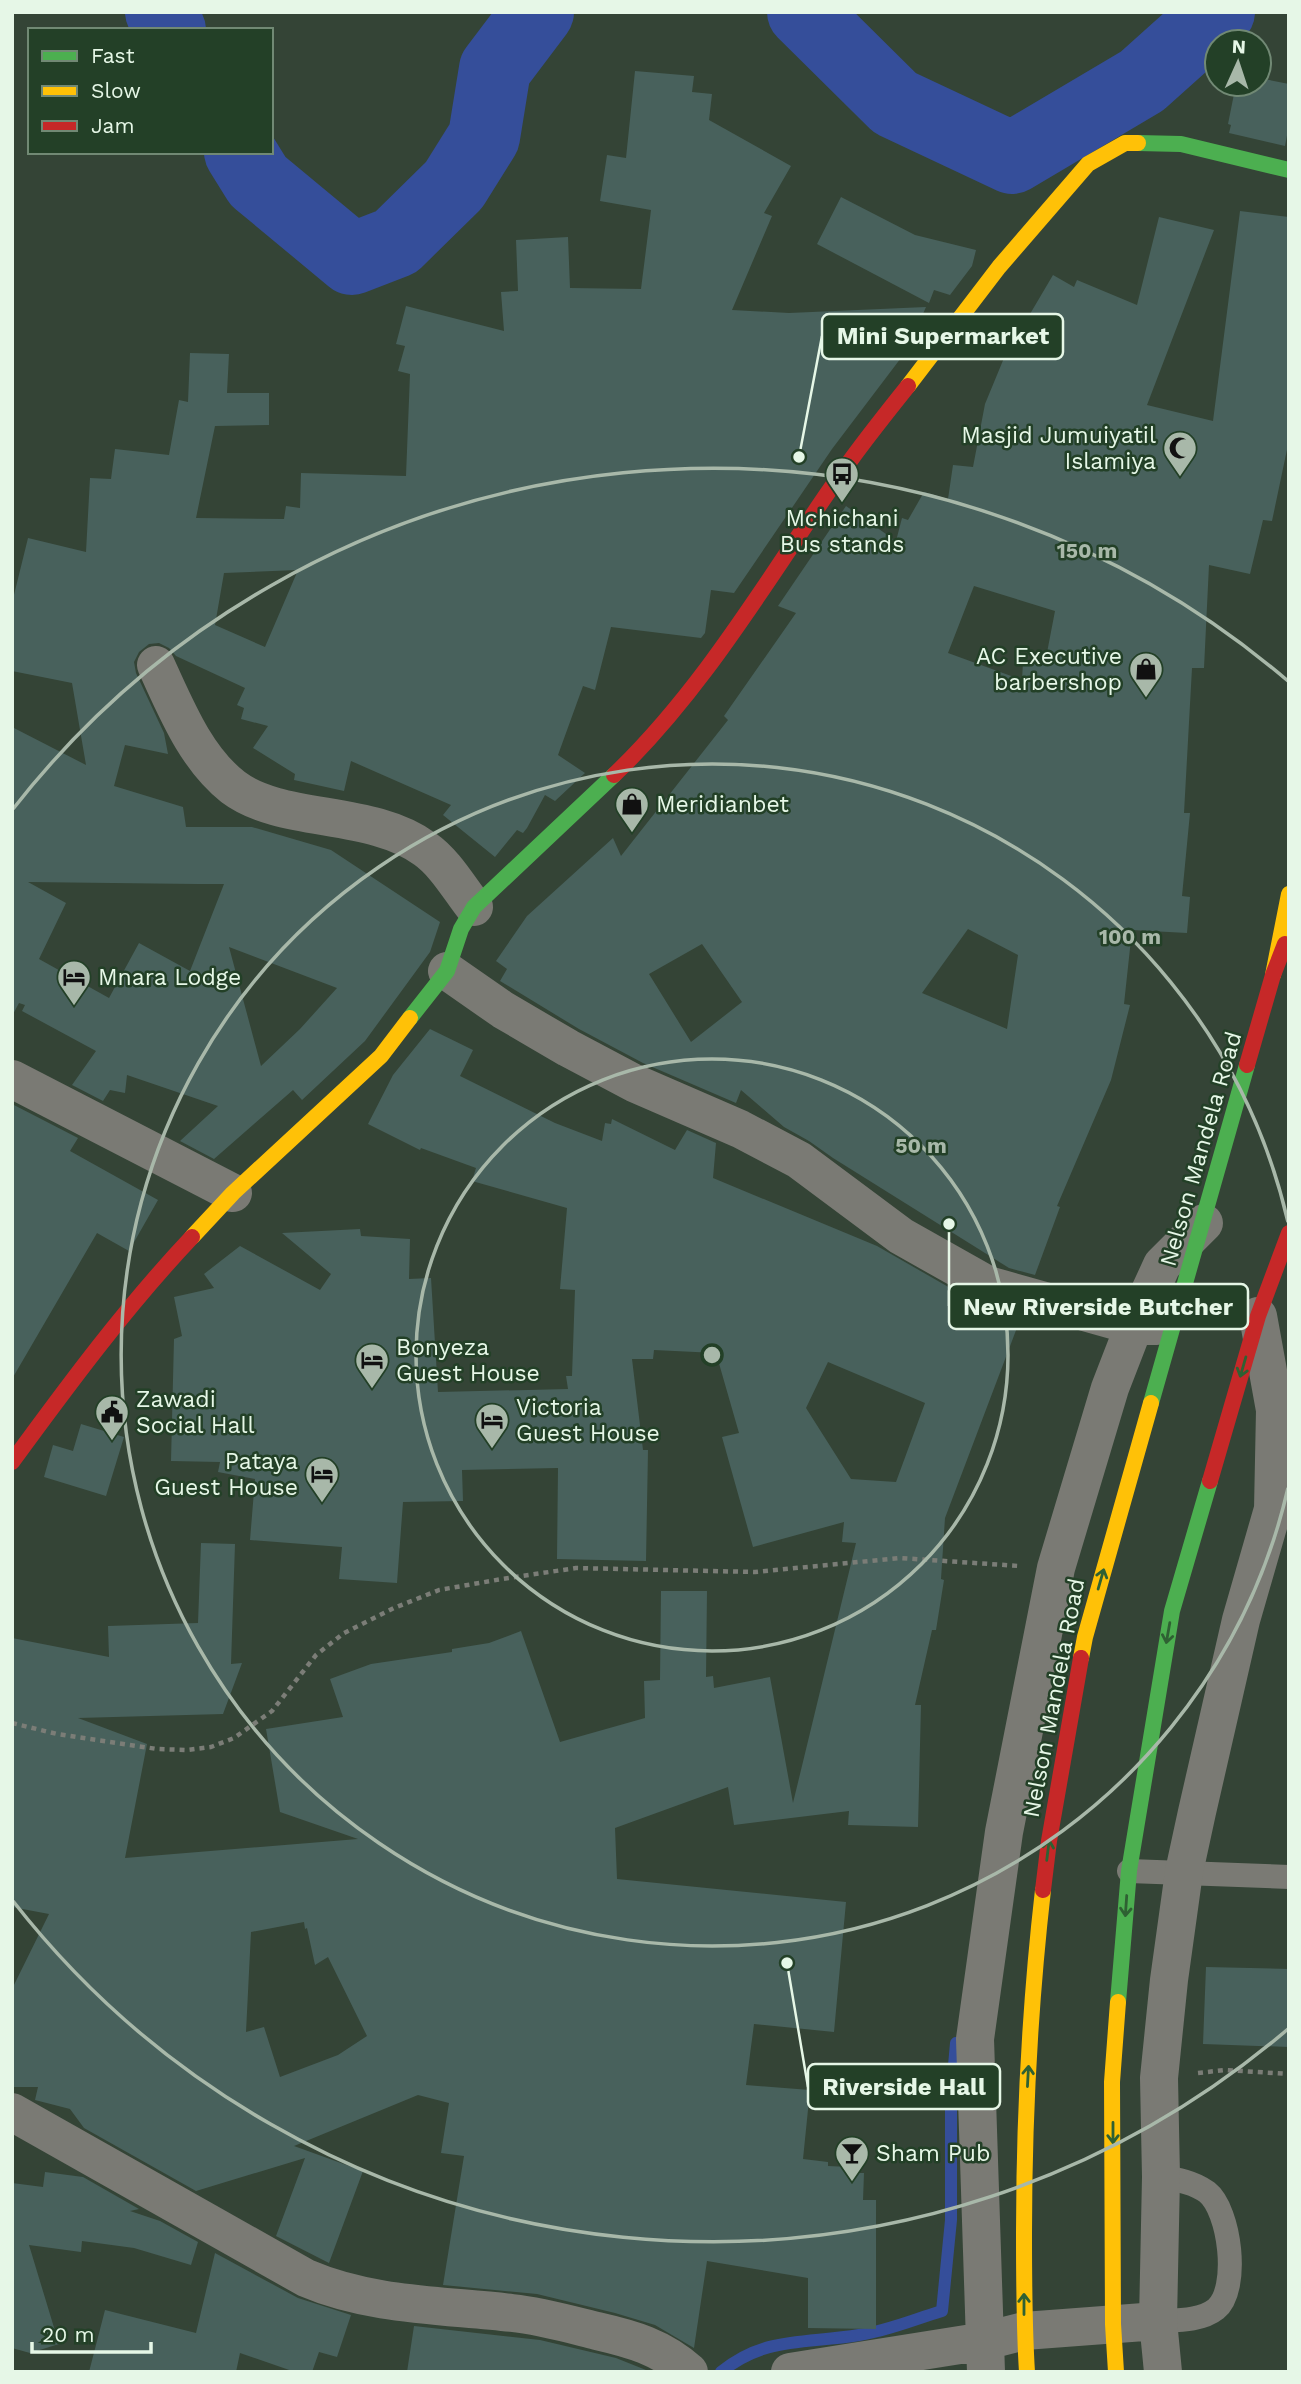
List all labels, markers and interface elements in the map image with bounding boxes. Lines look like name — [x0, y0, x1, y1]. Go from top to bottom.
legend — [28, 28, 273, 154]
north arrow — [1203, 28, 1273, 98]
text: N — [1231, 35, 1247, 58]
text: Fast — [91, 43, 135, 68]
text: Slow — [91, 78, 141, 103]
text: Jam — [91, 113, 134, 138]
callout: Mini Supermarket — [822, 314, 1063, 359]
text: Mini Supermarket — [837, 322, 1050, 350]
place label: Masjid Jumuiyatil Islamiya — [961, 422, 1156, 475]
mosque icon: Masjid Jumuiyatil Islamiya — [1161, 429, 1199, 478]
bus stop icon: Mchichani Bus stands — [823, 455, 861, 504]
place label: Mchichani Bus stands — [780, 505, 904, 558]
text: 150 m — [1057, 538, 1117, 563]
place label: AC Executive barbershop — [976, 643, 1122, 696]
shop icon: AC Executive barbershop — [1127, 650, 1165, 699]
shop icon: Meridianbet — [613, 785, 651, 834]
place label: Meridianbet — [656, 791, 789, 818]
text: 100 m — [1099, 924, 1161, 949]
hotel icon: Mnara Lodge — [55, 958, 93, 1007]
place label: Mnara Lodge — [98, 964, 241, 991]
street label: Nelson Mandela Road — [1155, 1028, 1247, 1270]
text: 50 m — [895, 1133, 947, 1158]
callout: New Riverside Butcher — [949, 1284, 1248, 1329]
text: New Riverside Butcher — [963, 1293, 1234, 1321]
place label: Bonyeza Guest House — [396, 1334, 540, 1387]
hotel icon: Bonyeza Guest House — [353, 1341, 391, 1390]
centre of rings — [700, 1343, 724, 1367]
one-way arrow — [1236, 1355, 1249, 1378]
place label: Zawadi Social Hall — [136, 1386, 254, 1439]
public building icon: Zawadi Social Hall — [93, 1393, 131, 1442]
place label: Victoria Guest House — [516, 1394, 660, 1447]
hotel icon: Victoria Guest House — [473, 1401, 511, 1450]
place label: Pataya Guest House — [154, 1448, 298, 1501]
hotel icon: Pataya Guest House — [303, 1455, 341, 1504]
one-way arrow — [1095, 1568, 1108, 1590]
street label: Nelson Mandela Road — [1018, 1576, 1090, 1820]
one-way arrow — [1161, 1621, 1174, 1644]
one-way arrow — [1042, 1839, 1055, 1862]
one-way arrow — [1119, 1895, 1132, 1917]
callout: Riverside Hall — [808, 2064, 1000, 2109]
one-way arrow — [1021, 2065, 1034, 2088]
text: Riverside Hall — [822, 2073, 986, 2101]
one-way arrow — [1106, 2122, 1120, 2145]
bar icon: Sham Pub — [833, 2134, 871, 2183]
place label: Sham Pub — [876, 2140, 990, 2167]
one-way arrow — [1017, 2292, 1031, 2315]
scale bar — [32, 2310, 150, 2354]
text: 20 m — [42, 2322, 94, 2347]

